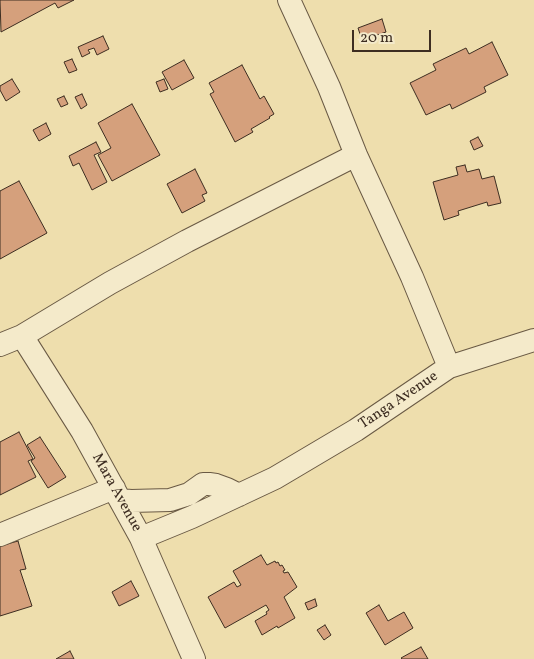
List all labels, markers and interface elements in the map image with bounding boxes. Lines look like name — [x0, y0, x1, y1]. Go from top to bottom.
scale bar — [354, 20, 433, 52]
text: 20 m — [360, 28, 393, 49]
street label: Tanga Avenue — [356, 368, 442, 434]
street label: Mara Avenue — [87, 450, 145, 536]

